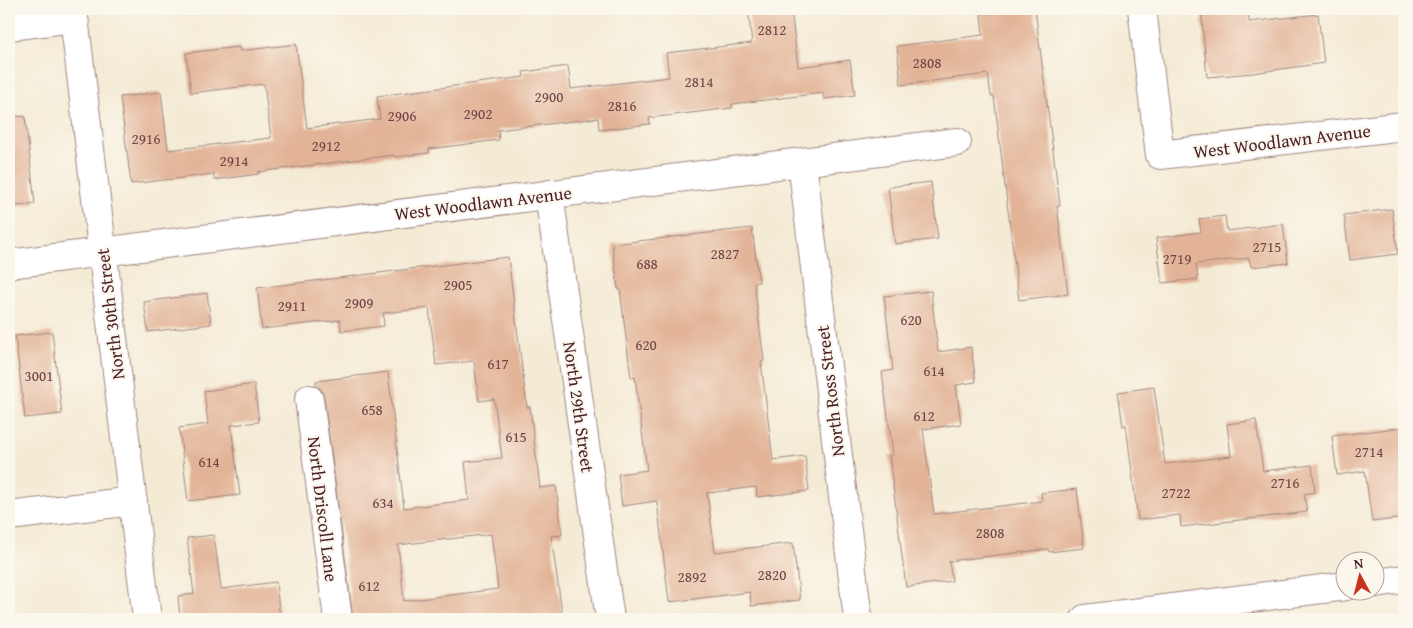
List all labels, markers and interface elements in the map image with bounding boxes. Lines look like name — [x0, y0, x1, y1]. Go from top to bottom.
house number: 2812 — [758, 19, 786, 40]
house number: 2808 — [913, 52, 941, 73]
house number: 2814 — [685, 71, 713, 92]
house number: 2900 — [535, 86, 563, 107]
house number: 2816 — [608, 95, 636, 116]
house number: 2902 — [464, 103, 492, 124]
house number: 2906 — [388, 105, 416, 126]
street label: West Woodlawn Avenue — [1192, 117, 1372, 165]
house number: 2916 — [132, 128, 160, 149]
house number: 2912 — [312, 135, 340, 156]
house number: 2914 — [220, 150, 248, 171]
street label: West Woodlawn Avenue — [393, 179, 573, 227]
house number: 2715 — [1253, 236, 1281, 257]
house number: 2827 — [711, 243, 739, 264]
street label: North 30th Street — [88, 246, 131, 381]
house number: 2719 — [1163, 248, 1191, 269]
house number: 688 — [636, 253, 658, 274]
house number: 2905 — [444, 274, 472, 295]
house number: 2909 — [345, 292, 373, 313]
house number: 2911 — [278, 295, 306, 316]
house number: 620 — [900, 309, 922, 330]
street label: North Ross Street — [808, 323, 851, 458]
house number: 620 — [635, 334, 657, 355]
street label: North 29th Street — [556, 340, 602, 475]
house number: 617 — [487, 353, 509, 374]
house number: 614 — [923, 360, 945, 381]
house number: 3001 — [25, 365, 53, 386]
house number: 658 — [361, 399, 383, 420]
house number: 612 — [913, 405, 935, 426]
house number: 615 — [505, 426, 527, 447]
street label: North Driscoll Lane — [301, 435, 345, 583]
house number: 2714 — [1355, 441, 1383, 462]
house number: 614 — [198, 451, 220, 472]
house number: 2716 — [1271, 472, 1299, 493]
house number: 2722 — [1162, 482, 1190, 503]
house number: 634 — [372, 492, 394, 513]
house number: 2808 — [976, 522, 1004, 543]
north arrow — [1336, 550, 1386, 600]
text: N — [1353, 553, 1365, 574]
house number: 2820 — [758, 564, 786, 585]
house number: 2892 — [678, 566, 706, 587]
house number: 612 — [358, 575, 380, 596]

